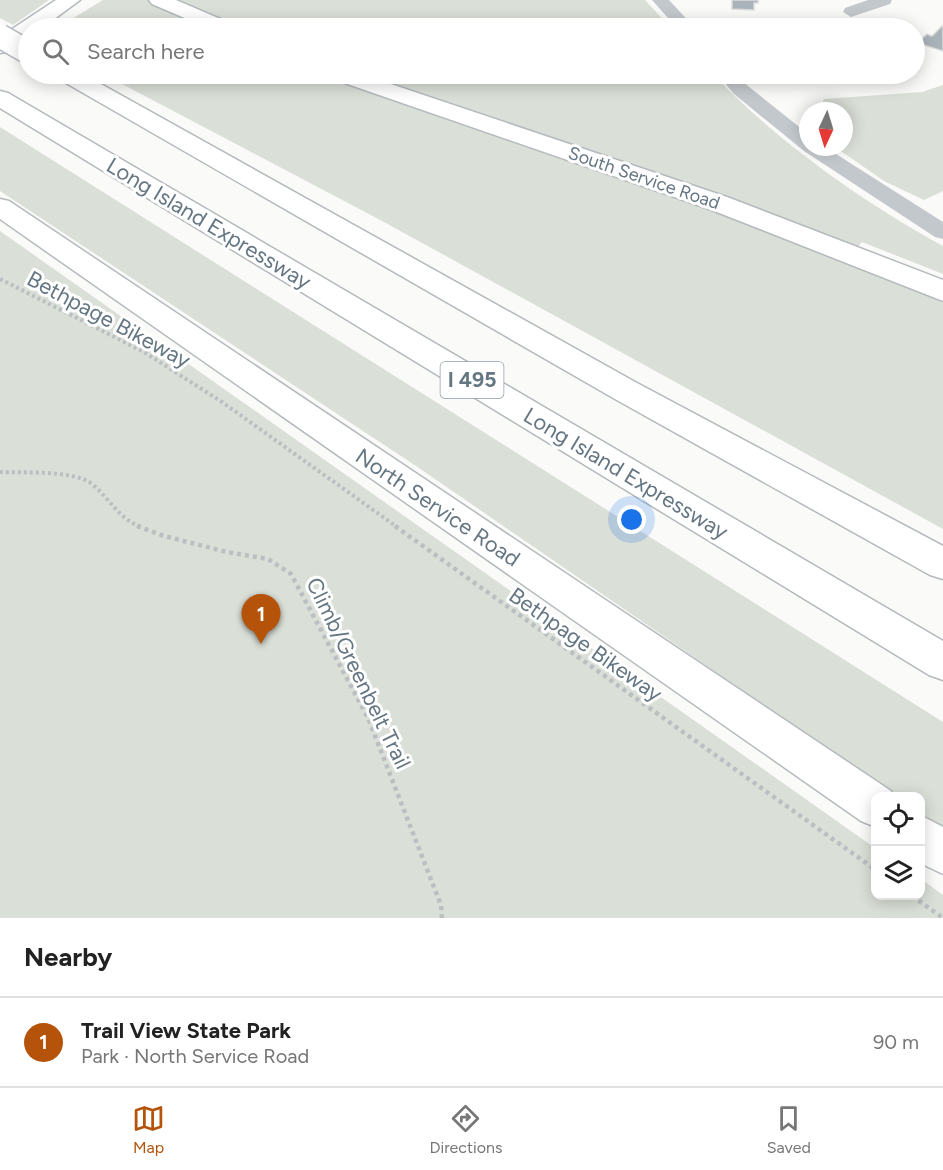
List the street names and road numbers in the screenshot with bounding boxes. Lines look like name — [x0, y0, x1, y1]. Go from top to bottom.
street label: South Service Road — [565, 142, 723, 214]
street label: Long Island Expressway — [102, 152, 316, 295]
street label: Bethpage Bikeway — [23, 265, 195, 374]
road number: I 495 — [440, 362, 504, 398]
street label: Long Island Expressway — [519, 402, 733, 545]
street label: North Service Road — [350, 442, 525, 572]
street label: Climb/Greenbelt Trail — [300, 573, 417, 773]
street label: Bethpage Bikeway — [504, 581, 668, 708]

